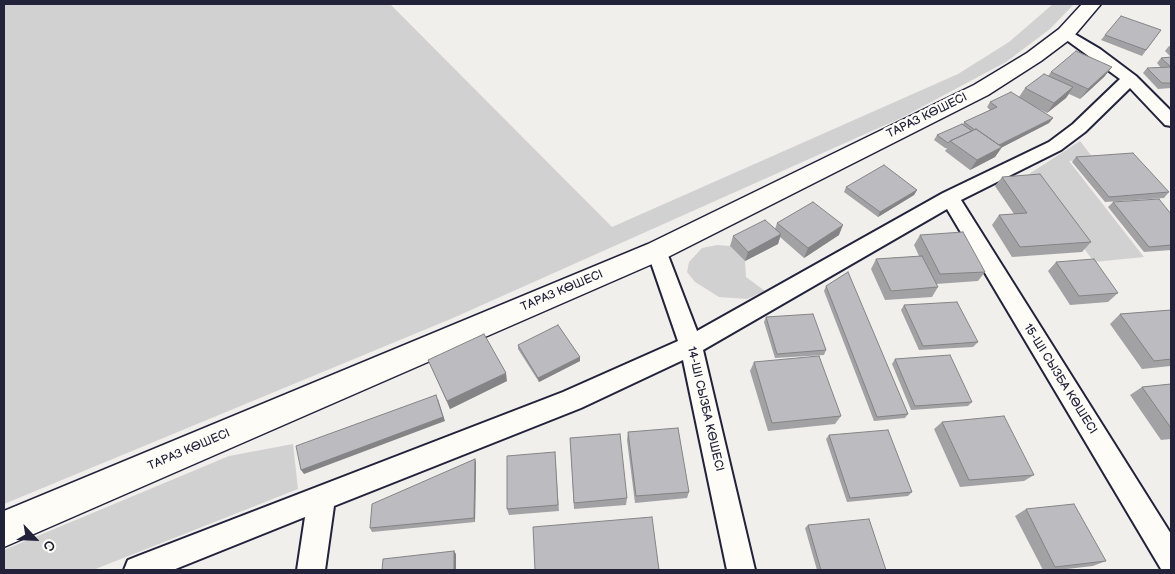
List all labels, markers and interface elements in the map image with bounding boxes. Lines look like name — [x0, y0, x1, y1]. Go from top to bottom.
street label: ТАРАЗ КӨШЕСІ — [884, 90, 970, 142]
street label: ТАРАЗ КӨШЕСІ — [519, 267, 605, 315]
street label: 15-ШІ СЫЗБА КӨШЕСІ — [1020, 321, 1100, 437]
street label: 14-ШІ СЫЗБА КӨШЕСІ — [684, 345, 726, 473]
street label: ТАРАЗ КӨШЕСІ — [146, 426, 232, 474]
north arrow — [10, 514, 60, 564]
text: С — [39, 538, 59, 554]

